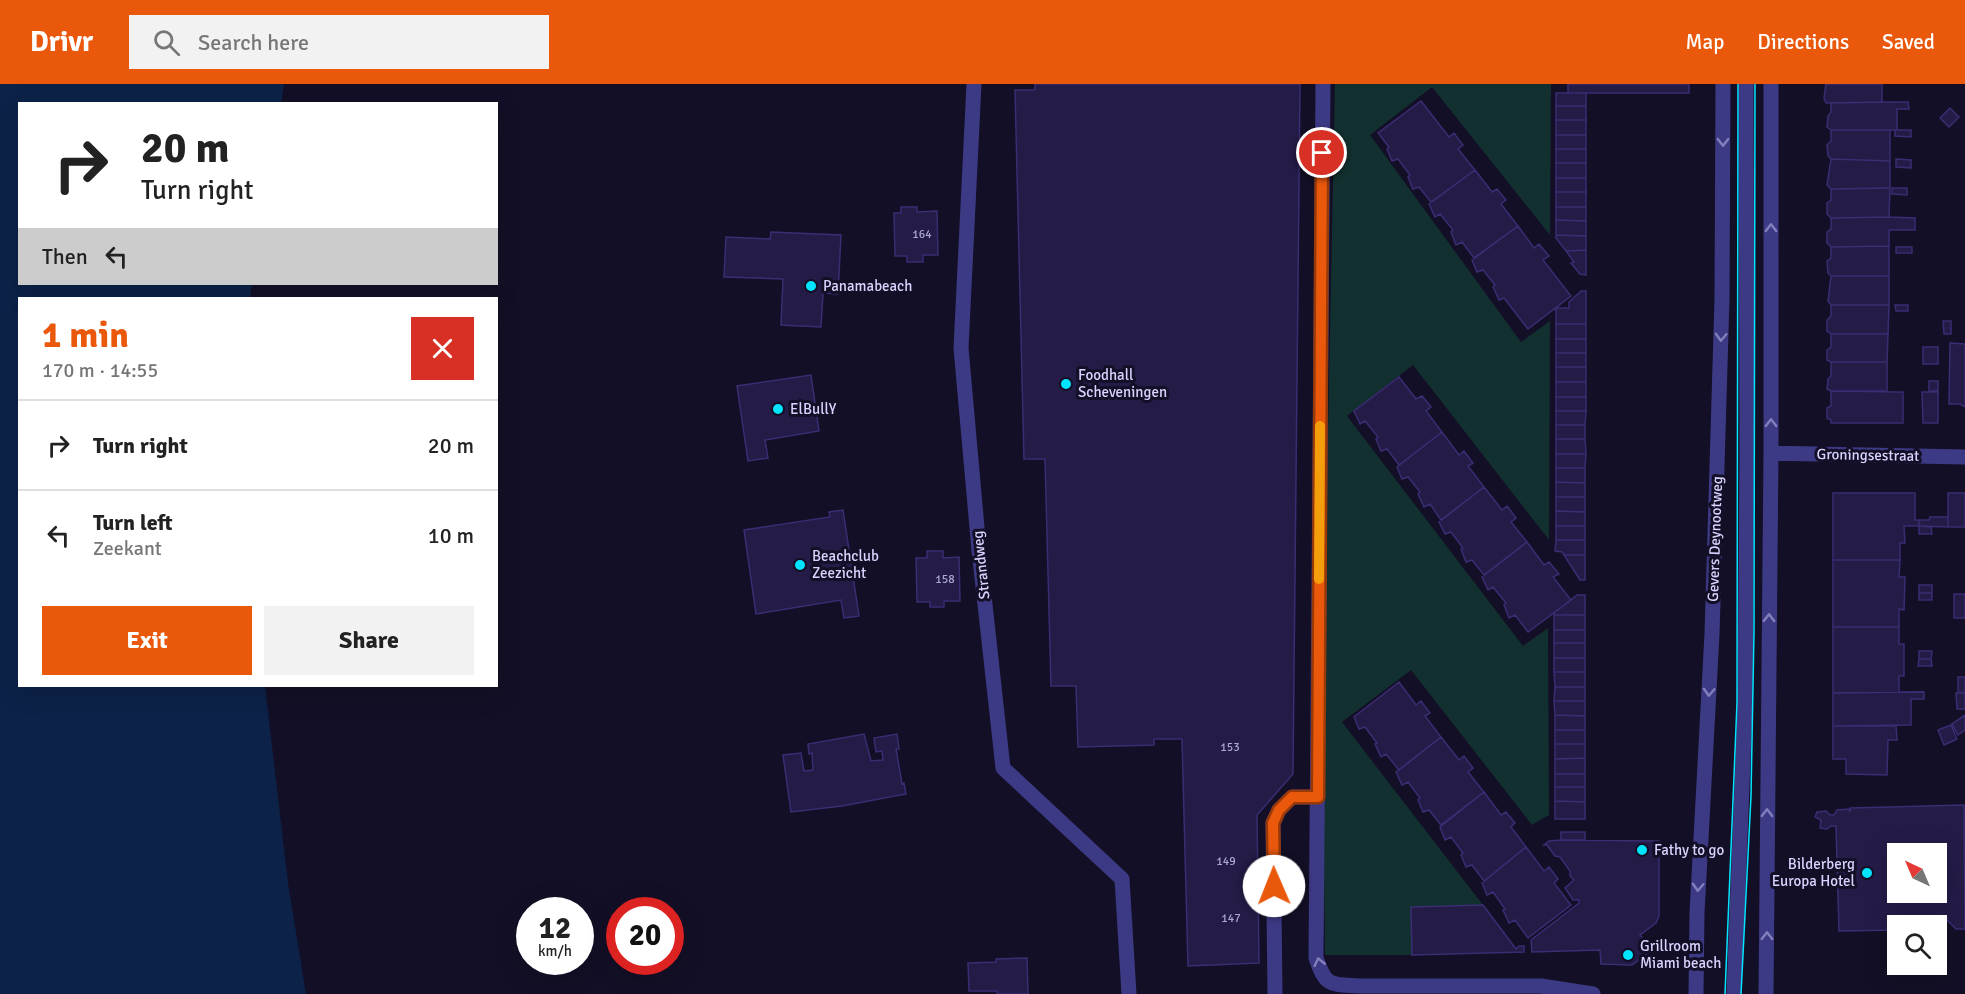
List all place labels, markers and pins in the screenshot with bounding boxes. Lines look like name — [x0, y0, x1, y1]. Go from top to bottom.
pin — [1296, 127, 1347, 178]
place label: Panamabeach — [823, 277, 912, 295]
marker: Panamabeach — [804, 279, 818, 293]
place label: Foodhall Scheveningen — [1078, 366, 1167, 401]
marker: Foodhall Scheveningen — [1059, 377, 1073, 391]
place label: ElBullY — [790, 400, 837, 418]
marker: ElBullY — [771, 402, 785, 416]
place label: Beachclub Zeezicht — [812, 547, 879, 582]
marker: Beachclub Zeezicht — [793, 558, 807, 572]
place label: Fathy to go — [1654, 841, 1724, 859]
marker: Fathy to go — [1635, 843, 1649, 857]
place label: Bilderberg Europa Hotel — [1772, 855, 1855, 890]
marker: Bilderberg Europa Hotel — [1860, 866, 1874, 880]
place label: Grillroom Miami beach — [1640, 937, 1721, 972]
marker: Grillroom Miami beach — [1621, 948, 1635, 962]

